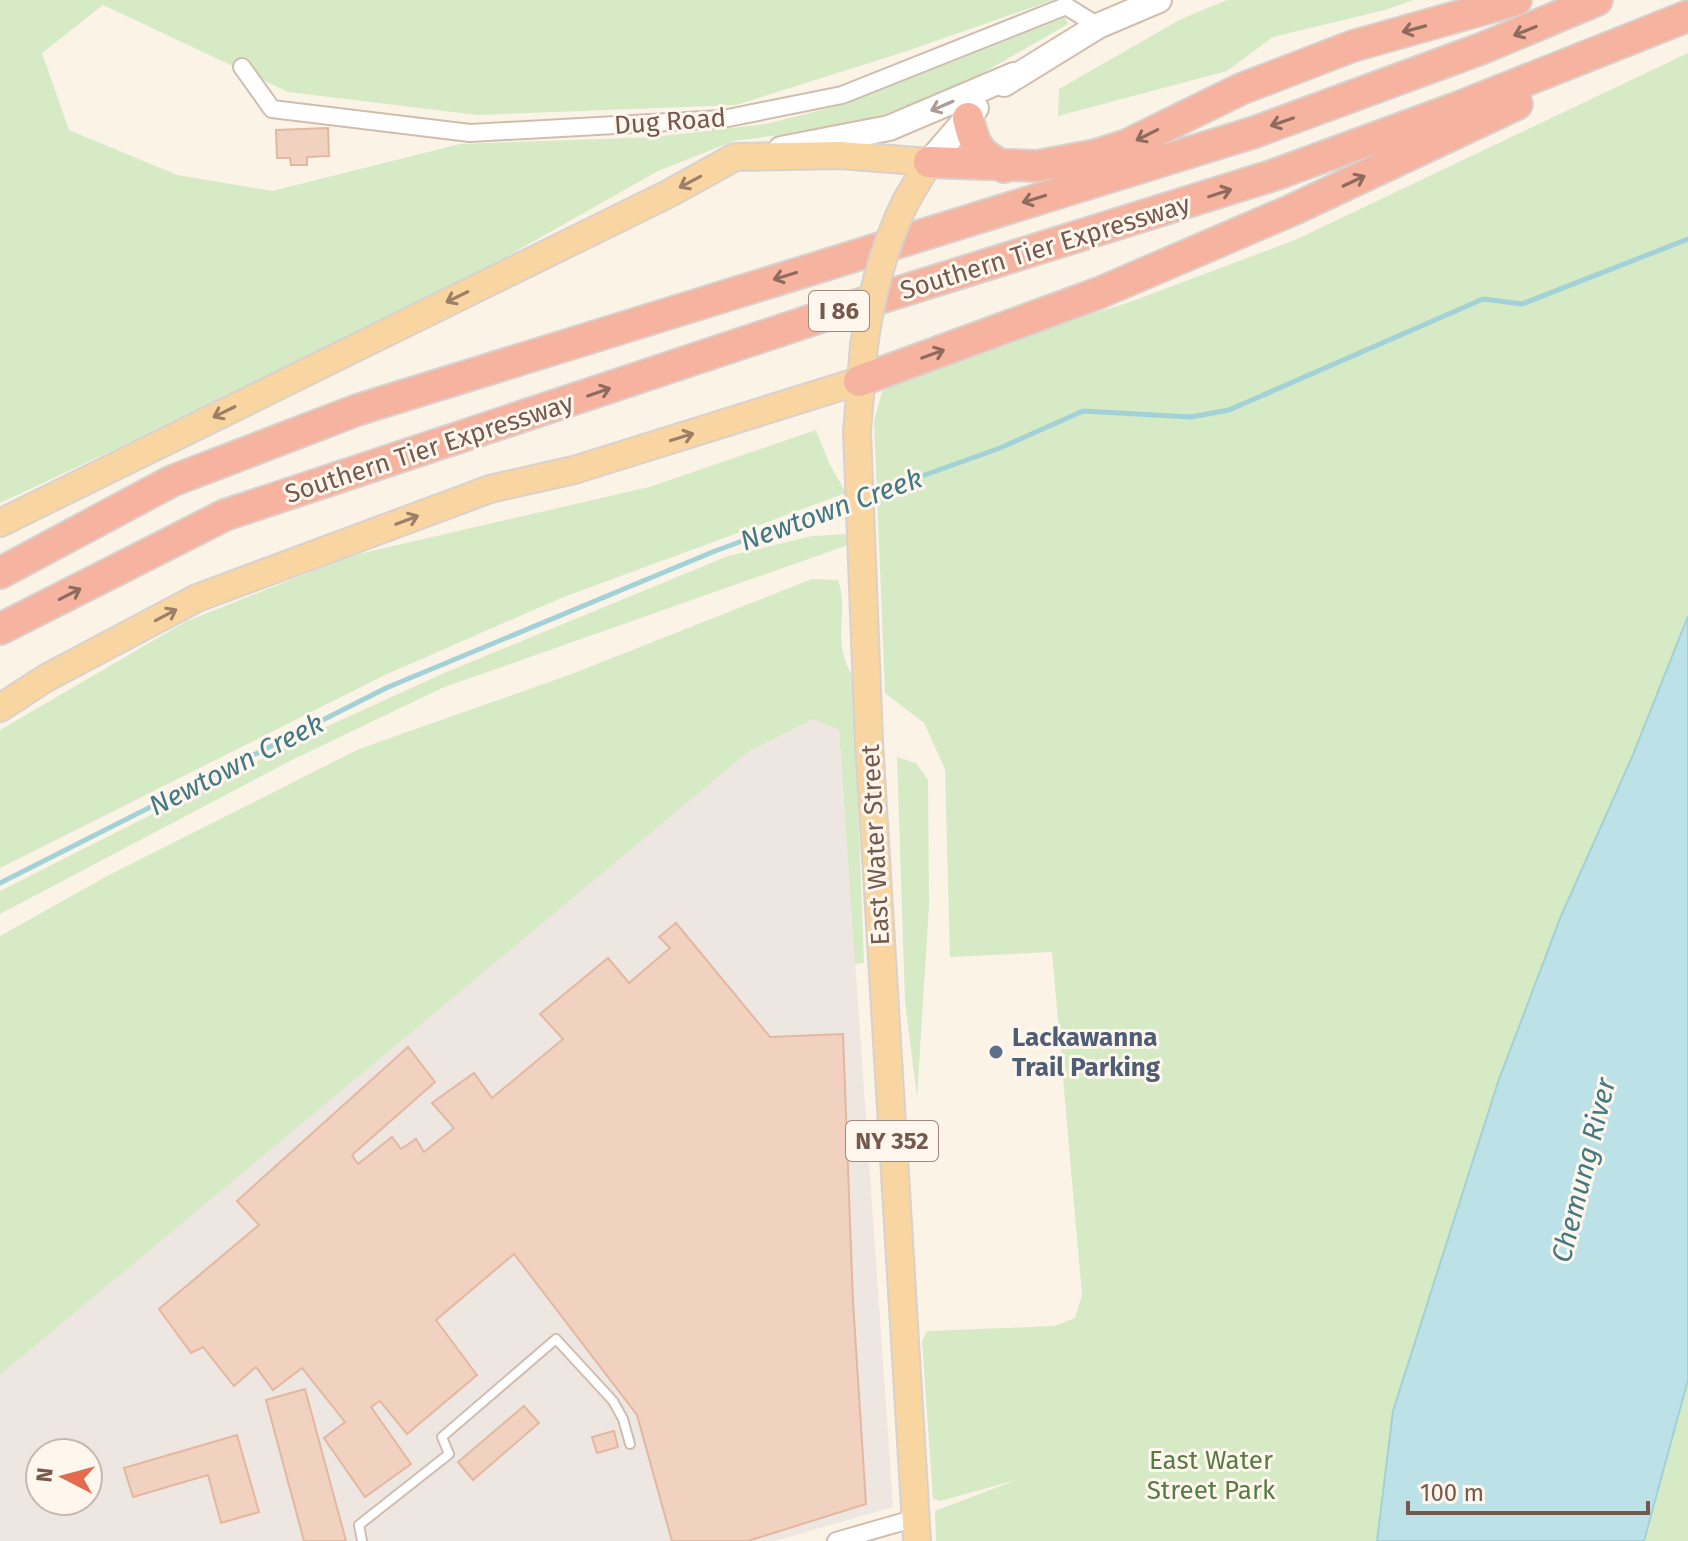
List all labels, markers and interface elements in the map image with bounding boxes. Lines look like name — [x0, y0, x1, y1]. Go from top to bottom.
one-way arrow — [1401, 22, 1427, 37]
one-way arrow — [1513, 24, 1538, 39]
one-way arrow — [930, 99, 955, 114]
street label: Dug Road — [613, 102, 727, 141]
one-way arrow — [1270, 116, 1295, 131]
one-way arrow — [1135, 127, 1159, 143]
one-way arrow — [1342, 173, 1366, 188]
one-way arrow — [678, 174, 702, 190]
one-way arrow — [1207, 184, 1232, 199]
street label: Southern Tier Expressway — [896, 189, 1194, 306]
one-way arrow — [1021, 192, 1047, 207]
one-way arrow — [773, 269, 799, 284]
one-way arrow — [445, 289, 469, 305]
road number: I 86 — [809, 291, 869, 331]
one-way arrow — [920, 346, 944, 360]
one-way arrow — [586, 384, 611, 399]
street label: Southern Tier Expressway — [281, 387, 577, 510]
one-way arrow — [212, 405, 236, 420]
one-way arrow — [670, 428, 695, 443]
water label: Newtown Creek — [736, 461, 927, 558]
one-way arrow — [394, 511, 419, 526]
one-way arrow — [57, 585, 81, 601]
one-way arrow — [153, 607, 177, 622]
water label: Newtown Creek — [144, 706, 329, 823]
street label: East Water Street — [855, 743, 896, 946]
place label: Lackawanna Trail Parking — [1012, 1022, 1161, 1083]
marker: Lackawanna Trail Parking — [987, 1043, 1005, 1061]
water label: Chemung River — [1545, 1073, 1623, 1266]
road number: NY 352 — [846, 1121, 938, 1161]
north arrow — [24, 1437, 104, 1517]
park label: East Water Street Park — [1147, 1445, 1276, 1506]
scale bar — [1408, 1465, 1648, 1515]
text: N — [30, 1466, 59, 1484]
text: 100 m — [1420, 1479, 1484, 1507]

